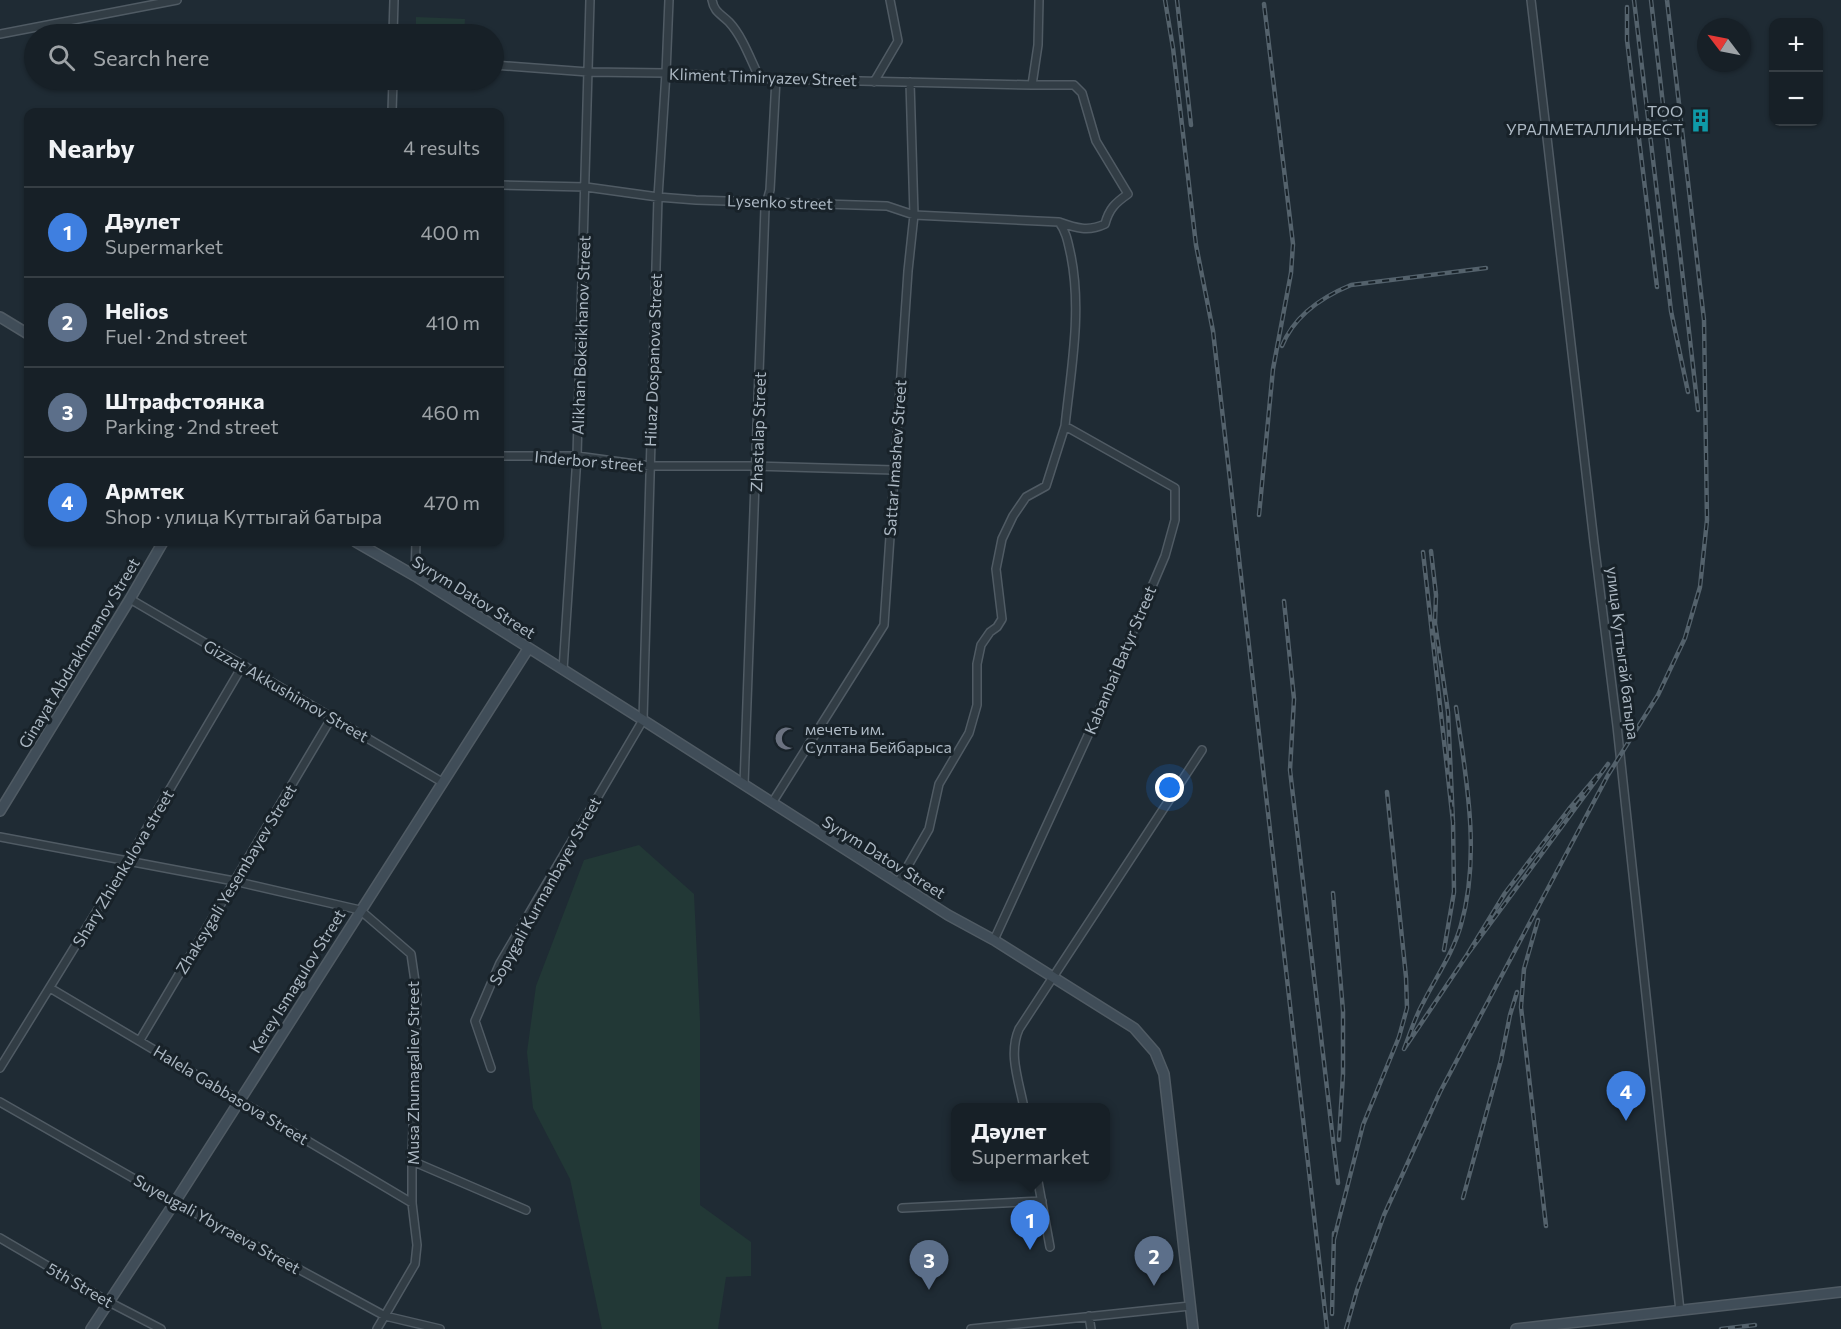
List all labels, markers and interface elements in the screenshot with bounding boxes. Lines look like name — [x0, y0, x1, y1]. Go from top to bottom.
north arrow — [1697, 18, 1751, 72]
map controls — [1769, 18, 1823, 126]
button: + — [1769, 18, 1823, 72]
search box — [24, 24, 504, 90]
icon: search — [45, 41, 78, 74]
text: Search here — [93, 44, 209, 71]
street label: Kliment Timiryazev Street — [669, 64, 858, 89]
button: − — [1769, 72, 1823, 126]
place label: ТОО УРАЛМЕТАЛЛИНВЕСТ — [1506, 101, 1683, 138]
building icon: ТОО УРАЛМЕТАЛЛИНВЕСТ — [1688, 107, 1714, 133]
text: Nearby — [48, 132, 135, 163]
text: 4 results — [403, 135, 480, 159]
street label: Lysenko street — [727, 190, 834, 213]
text: Дәулет — [105, 207, 180, 234]
text: 1 — [63, 220, 72, 244]
text: 400 m — [421, 220, 480, 244]
text: Supermarket — [105, 234, 223, 258]
street label: Alikhan Bokeikhanov Street — [568, 235, 593, 435]
street label: Hiuaz Dospanova Street — [640, 272, 665, 447]
text: Helios — [105, 297, 168, 324]
text: 2 — [62, 310, 73, 334]
text: 410 m — [426, 310, 480, 334]
text: Fuel · 2nd street — [105, 324, 247, 348]
street label: Zhastalap Street — [746, 371, 769, 493]
street label: Sattar Imashev Street — [880, 379, 909, 537]
text: Штрафстоянка — [105, 387, 264, 414]
text: 3 — [62, 400, 73, 424]
text: 460 m — [422, 400, 480, 424]
text: Parking · 2nd street — [105, 414, 279, 438]
street label: Inderbor street — [534, 446, 645, 475]
text: Армтек — [105, 477, 185, 504]
text: 4 — [61, 490, 74, 514]
text: 470 m — [424, 490, 480, 514]
text: Shop · улица Куттыгай батыра — [105, 504, 382, 528]
street label: Syrym Datov Street — [409, 551, 540, 642]
street label: Ginayat Abdrakhmanov Street — [14, 554, 143, 751]
street label: улица Куттыгай батыра — [1603, 565, 1644, 741]
street label: Kabanbai Batyr Street — [1080, 582, 1160, 737]
street label: Gizzat Akkushimov Street — [200, 635, 372, 746]
place label: мечеть им. Султана Бейбарыса — [805, 719, 952, 756]
mosque icon: мечеть им. Султана Бейбарыса — [774, 725, 800, 751]
your location — [1155, 773, 1184, 802]
street label: Zhaksygali Yesembayev Street — [171, 780, 300, 977]
street label: Shary Zhienkulova street — [68, 785, 177, 950]
street label: Sopygali Kurmanbayev Street — [485, 793, 605, 988]
street label: Syrym Datov Street — [819, 811, 950, 902]
street label: Kerey Ismagulov Street — [245, 905, 349, 1056]
street label: Musa Zhumagaliev Street — [403, 981, 422, 1165]
street label: Halela Gabbasova Street — [150, 1041, 312, 1149]
pin: 4 — [1606, 1072, 1646, 1121]
popup — [951, 1103, 1110, 1181]
text: Дәулет — [971, 1117, 1047, 1144]
text: Supermarket — [971, 1144, 1090, 1168]
street label: Suyeugali Ybyraeva Street — [131, 1170, 304, 1278]
pin: 1 — [1010, 1200, 1050, 1250]
pin: 2 — [1134, 1236, 1174, 1286]
pin: 3 — [910, 1240, 948, 1290]
street label: 5th Street — [44, 1258, 117, 1311]

